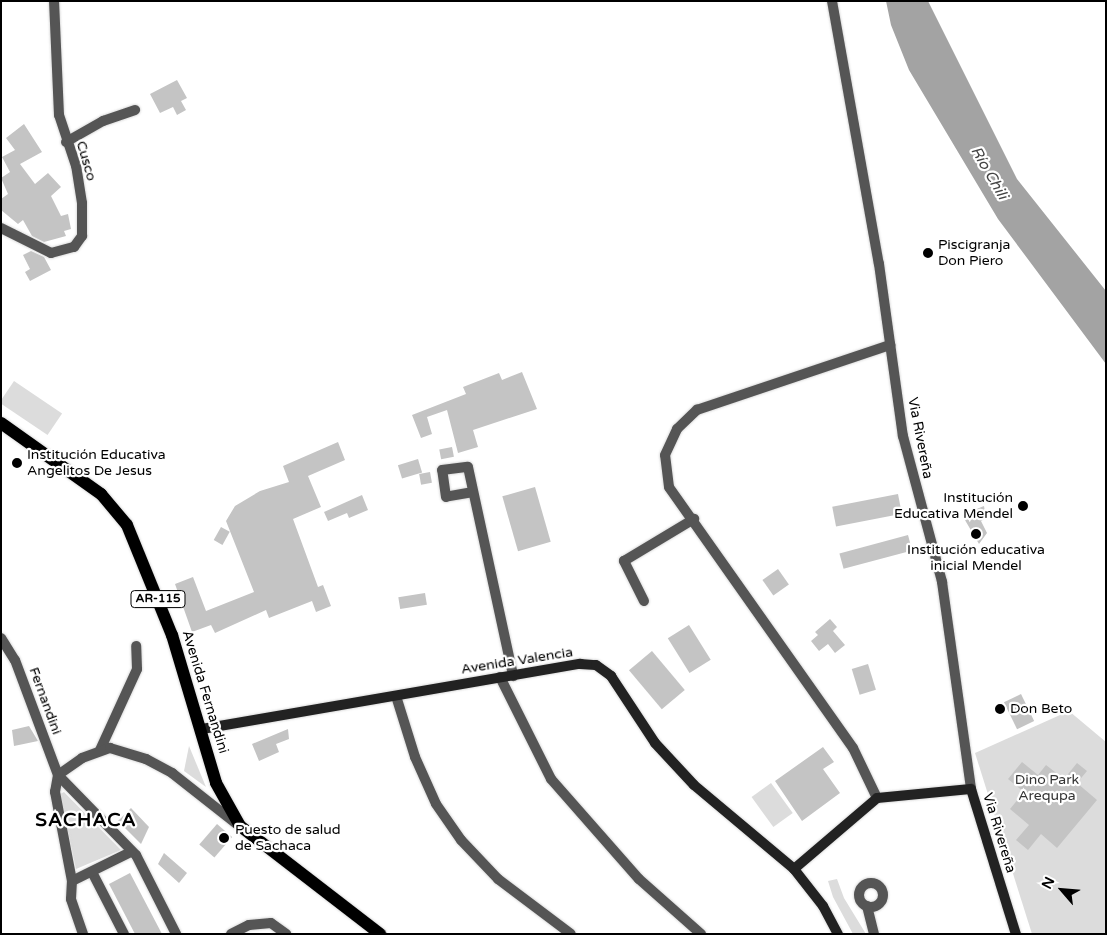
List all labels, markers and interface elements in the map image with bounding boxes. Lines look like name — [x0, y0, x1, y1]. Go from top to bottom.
street label: Cusco — [72, 139, 100, 183]
water label: Río Chili — [967, 143, 1011, 203]
place label: Piscigranja Don Piero — [938, 237, 1010, 270]
marker: Piscigranja Don Piero — [922, 247, 934, 259]
street label: Via Rivereña — [904, 396, 936, 480]
place label: Institución Educativa Angelitos De Jesus — [27, 447, 166, 480]
marker: Institución Educativa Angelitos De Jesus — [11, 457, 23, 469]
place label: Institución Educativa Mendel — [894, 490, 1013, 522]
marker: Institución Educativa Mendel — [1017, 500, 1029, 512]
marker: Institución educativa inicial Mendel — [970, 528, 982, 540]
place label: Institución educativa inicial Mendel — [907, 542, 1045, 574]
road number: AR-115 — [130, 590, 186, 608]
street label: Avenida Fernandini — [178, 628, 232, 756]
street label: Avenida Valencia — [460, 644, 574, 678]
street label: Fernandini — [25, 665, 65, 737]
place label: Don Beto — [1010, 701, 1072, 717]
marker: Don Beto — [994, 703, 1006, 715]
park label: Dino Park Arequpa — [1015, 772, 1079, 804]
street label: Via Rivereña — [979, 791, 1019, 875]
district label: SACHACA — [34, 810, 138, 832]
place label: Puesto de salud de Sachaca — [235, 822, 341, 854]
marker: Puesto de salud de Sachaca — [217, 831, 231, 845]
north arrow — [1037, 865, 1087, 915]
text: N — [1038, 874, 1058, 892]

